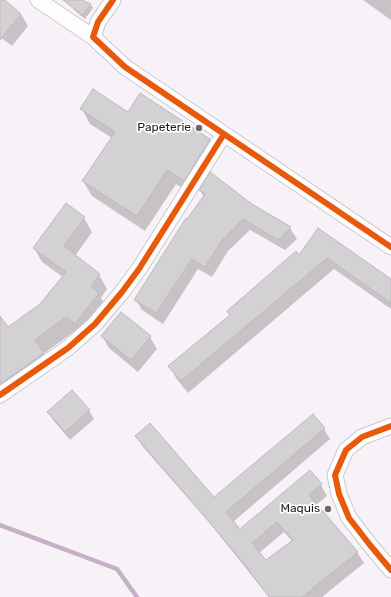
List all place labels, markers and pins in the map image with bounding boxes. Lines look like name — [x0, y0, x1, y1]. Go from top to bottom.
place label: Papeterie — [137, 121, 191, 135]
marker: Papeterie — [194, 123, 204, 133]
place label: Maquis — [280, 502, 320, 516]
marker: Maquis — [323, 504, 333, 514]

